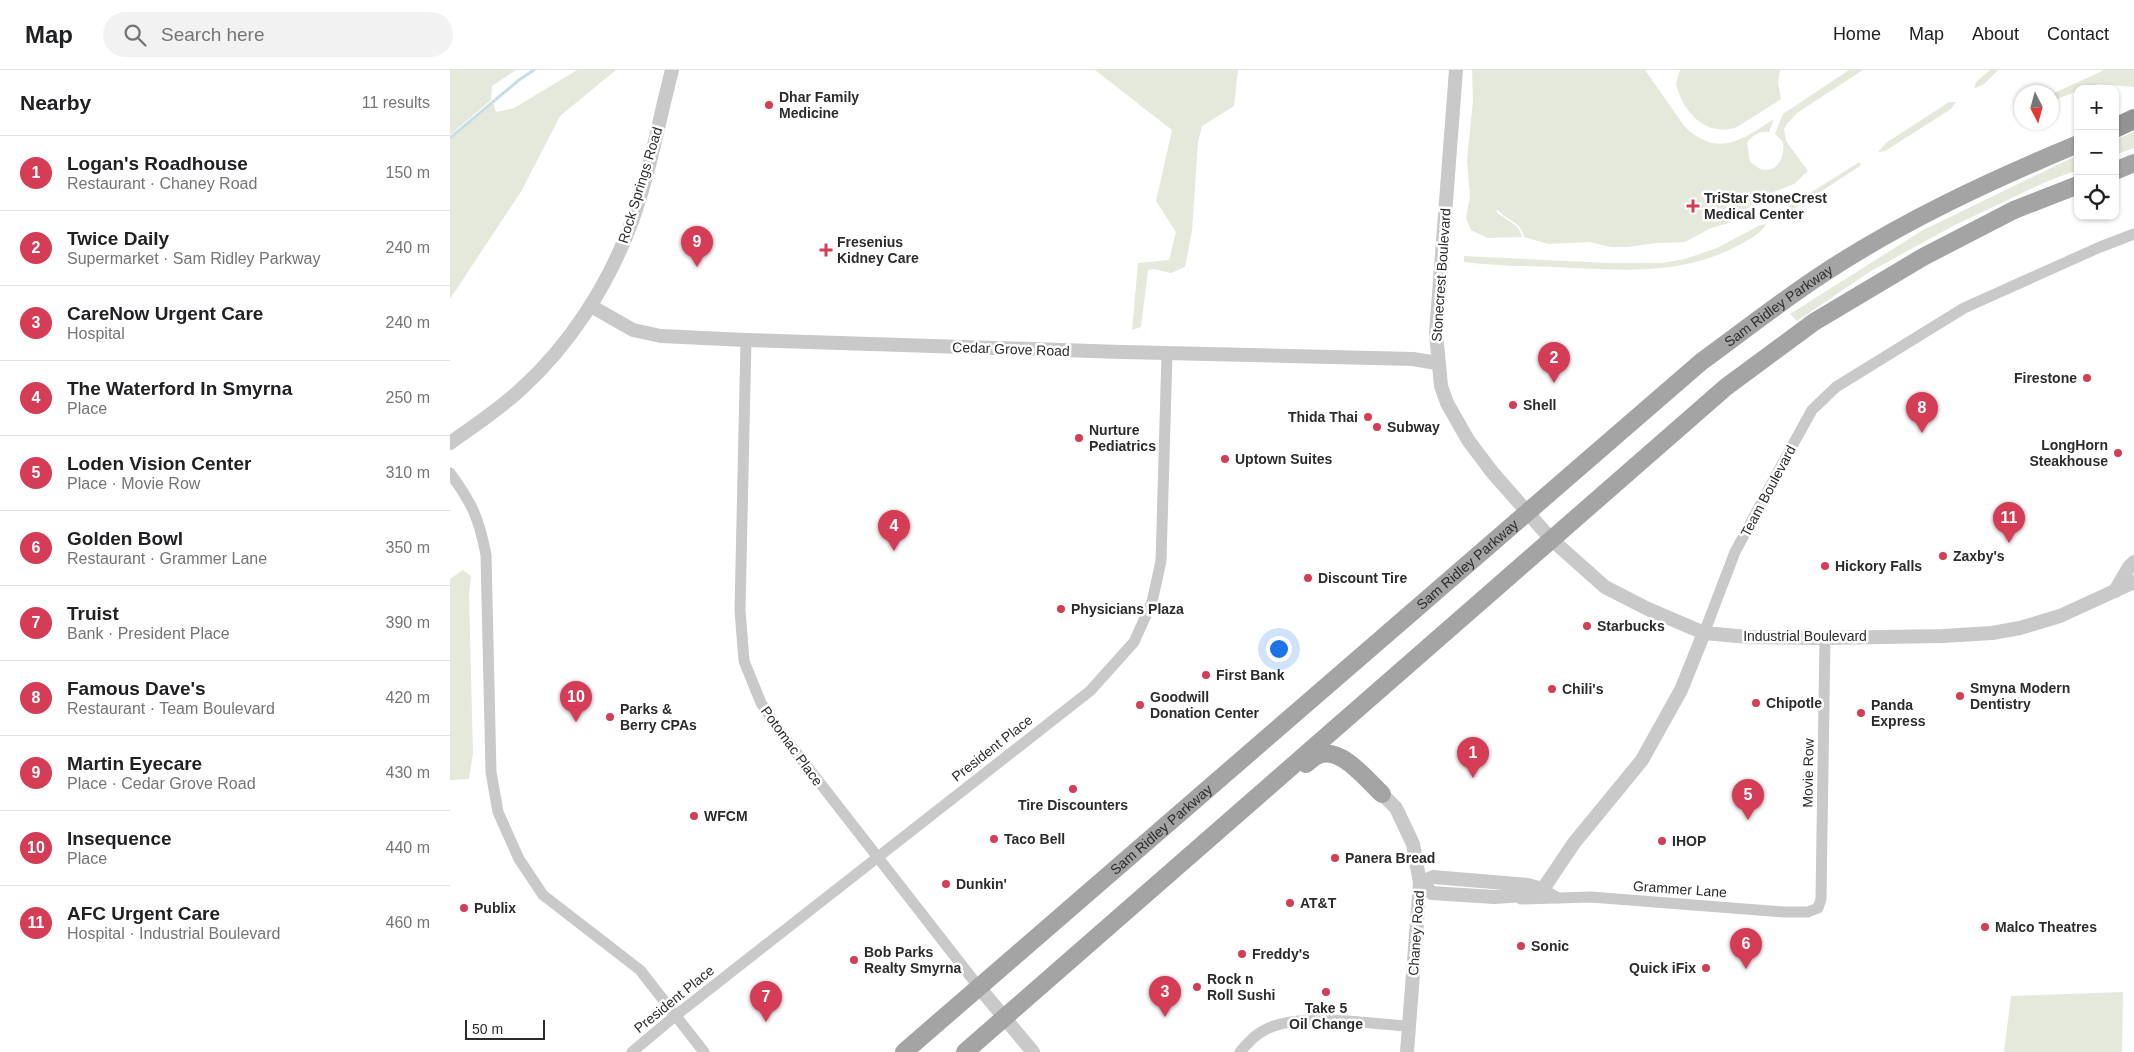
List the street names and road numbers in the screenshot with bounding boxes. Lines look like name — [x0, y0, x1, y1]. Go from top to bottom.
street label: Rock Springs Road — [615, 125, 665, 245]
street label: Stonecrest Boulevard — [1428, 208, 1454, 342]
street label: Sam Ridley Parkway — [1721, 262, 1836, 350]
street label: Cedar Grove Road — [952, 339, 1070, 359]
street label: Team Boulevard — [1737, 443, 1799, 539]
street label: Sam Ridley Parkway — [1413, 516, 1521, 613]
street label: Industrial Boulevard — [1743, 628, 1867, 644]
street label: Potomac Place — [758, 703, 826, 789]
street label: President Place — [948, 711, 1036, 784]
street label: Movie Row — [1799, 737, 1817, 808]
street label: Sam Ridley Parkway — [1107, 781, 1215, 878]
street label: Grammer Lane — [1632, 878, 1728, 900]
street label: Chaney Road — [1405, 890, 1427, 976]
street label: President Place — [631, 962, 717, 1036]

